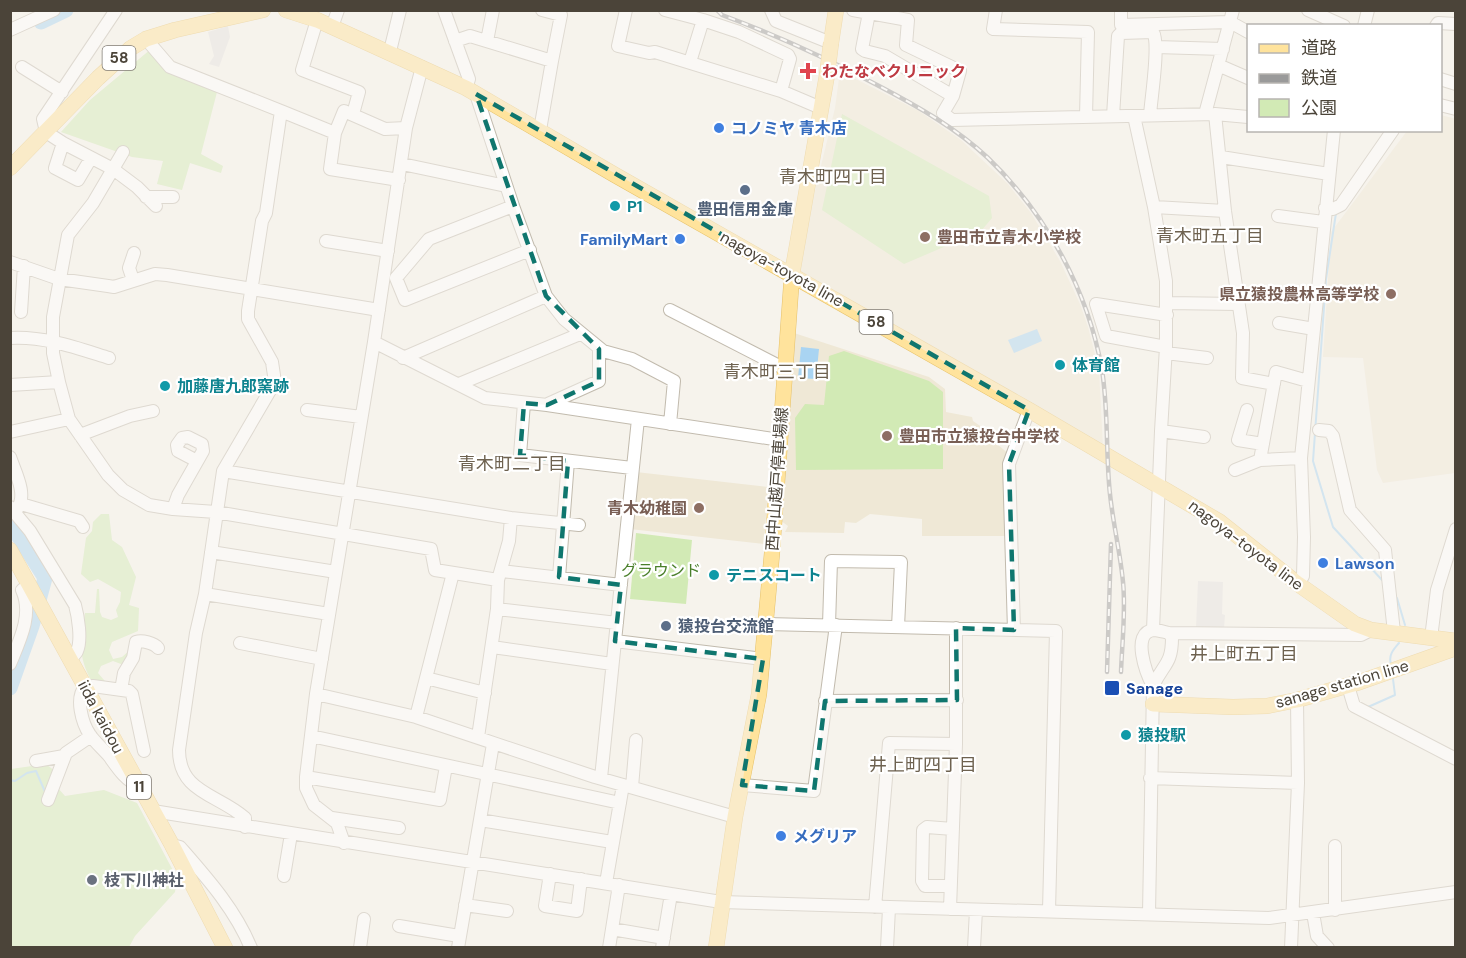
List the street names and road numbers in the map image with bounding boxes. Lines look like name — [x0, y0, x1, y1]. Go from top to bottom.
road number: 58 — [102, 46, 136, 70]
street label: nagoya-toyota line — [716, 226, 848, 312]
road number: 58 — [860, 310, 892, 334]
street label: 西中山越戸停車場線 — [762, 406, 792, 552]
street label: nagoya-toyota line — [1184, 495, 1308, 595]
street label: sanage station line — [1273, 655, 1411, 713]
street label: iida kaidou — [73, 677, 129, 757]
road number: 11 — [127, 775, 151, 799]

